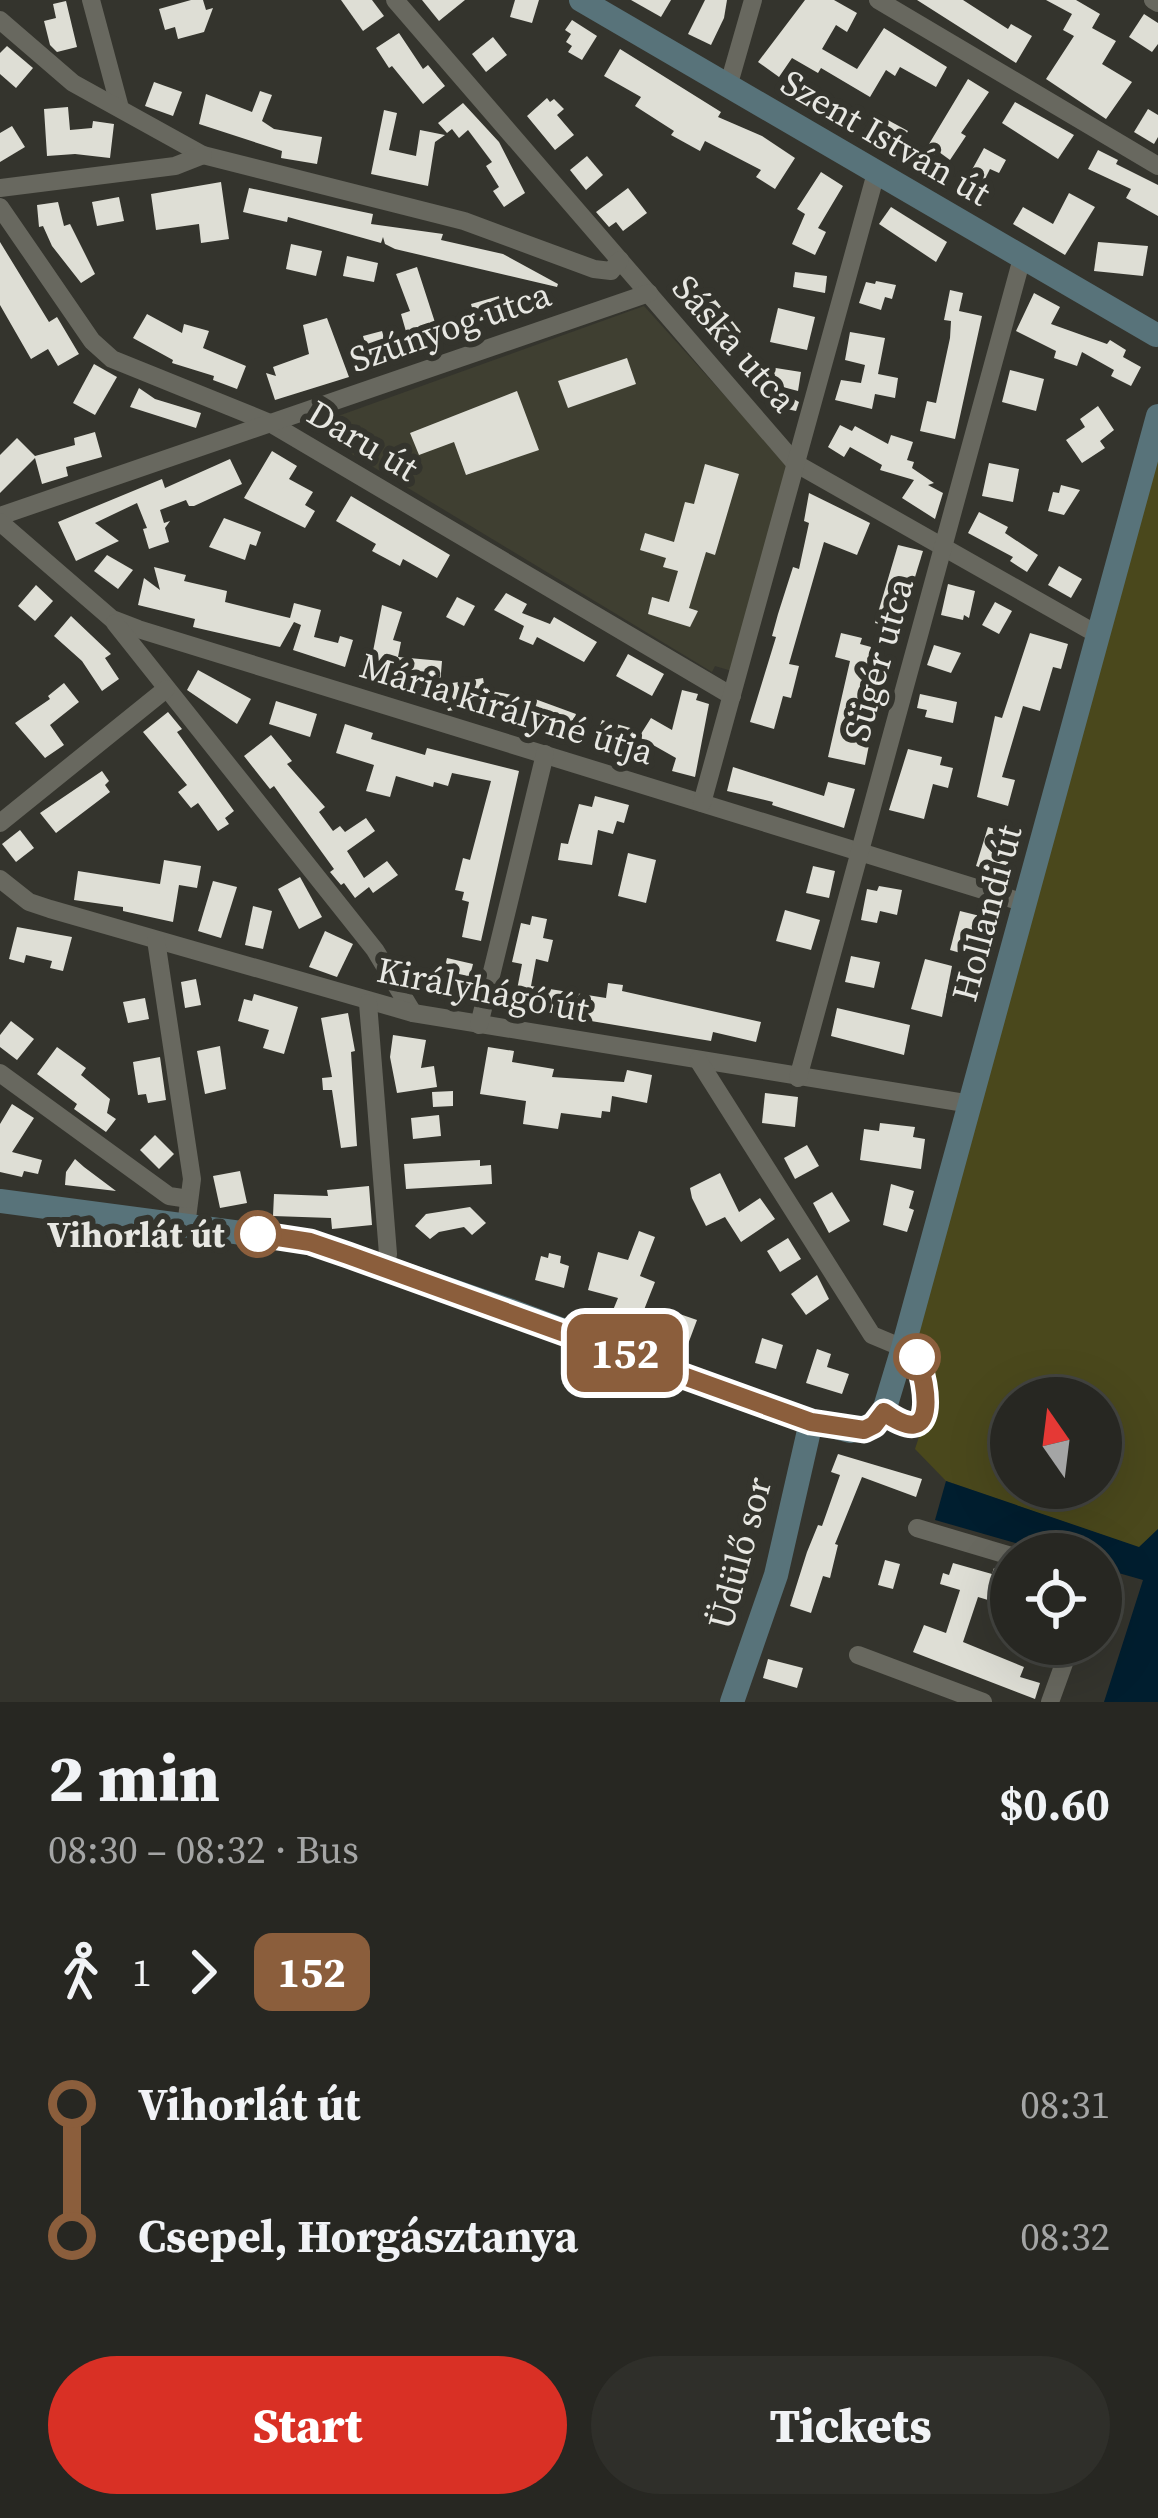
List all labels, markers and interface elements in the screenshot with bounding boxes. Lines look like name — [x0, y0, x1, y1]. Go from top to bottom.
street label: Szent István út — [772, 58, 1000, 217]
street label: Sáska utca — [661, 264, 808, 423]
street label: Szúnyog utca — [343, 269, 558, 384]
street label: Daru út — [298, 388, 427, 493]
street label: Sügér utca — [832, 571, 925, 746]
street label: Mária királyné útja — [354, 641, 660, 777]
street label: Hollandi út — [939, 819, 1034, 1007]
street label: Királyhágó út — [373, 945, 593, 1034]
place label: Vihorlát út — [47, 1210, 226, 1259]
marker: Vihorlát út — [236, 1212, 280, 1256]
line badge: 152 — [556, 1314, 694, 1392]
text: 152 — [591, 1324, 659, 1382]
unlabelled marker — [895, 1335, 939, 1379]
north arrow — [990, 1377, 1122, 1509]
map controls — [990, 1377, 1122, 1665]
street label: Üdülő sor — [696, 1472, 783, 1635]
button: locate — [990, 1533, 1122, 1665]
text: 2 min — [48, 1733, 220, 1823]
text: $0.60 — [999, 1773, 1110, 1835]
text: 08:30 – 08:32 · Bus — [48, 1823, 359, 1876]
icon: walk — [48, 1939, 114, 2005]
icon: forward — [170, 1939, 236, 2005]
text: 152 — [278, 1943, 346, 2001]
text: 1 — [132, 1946, 152, 1999]
text: Vihorlát út — [138, 2073, 360, 2135]
text: 08:31 — [1020, 2078, 1110, 2131]
text: Csepel, Horgásztanya — [138, 2205, 578, 2267]
text: 08:32 — [1020, 2210, 1110, 2263]
button: Start — [48, 2356, 567, 2494]
button: Tickets — [591, 2356, 1110, 2494]

